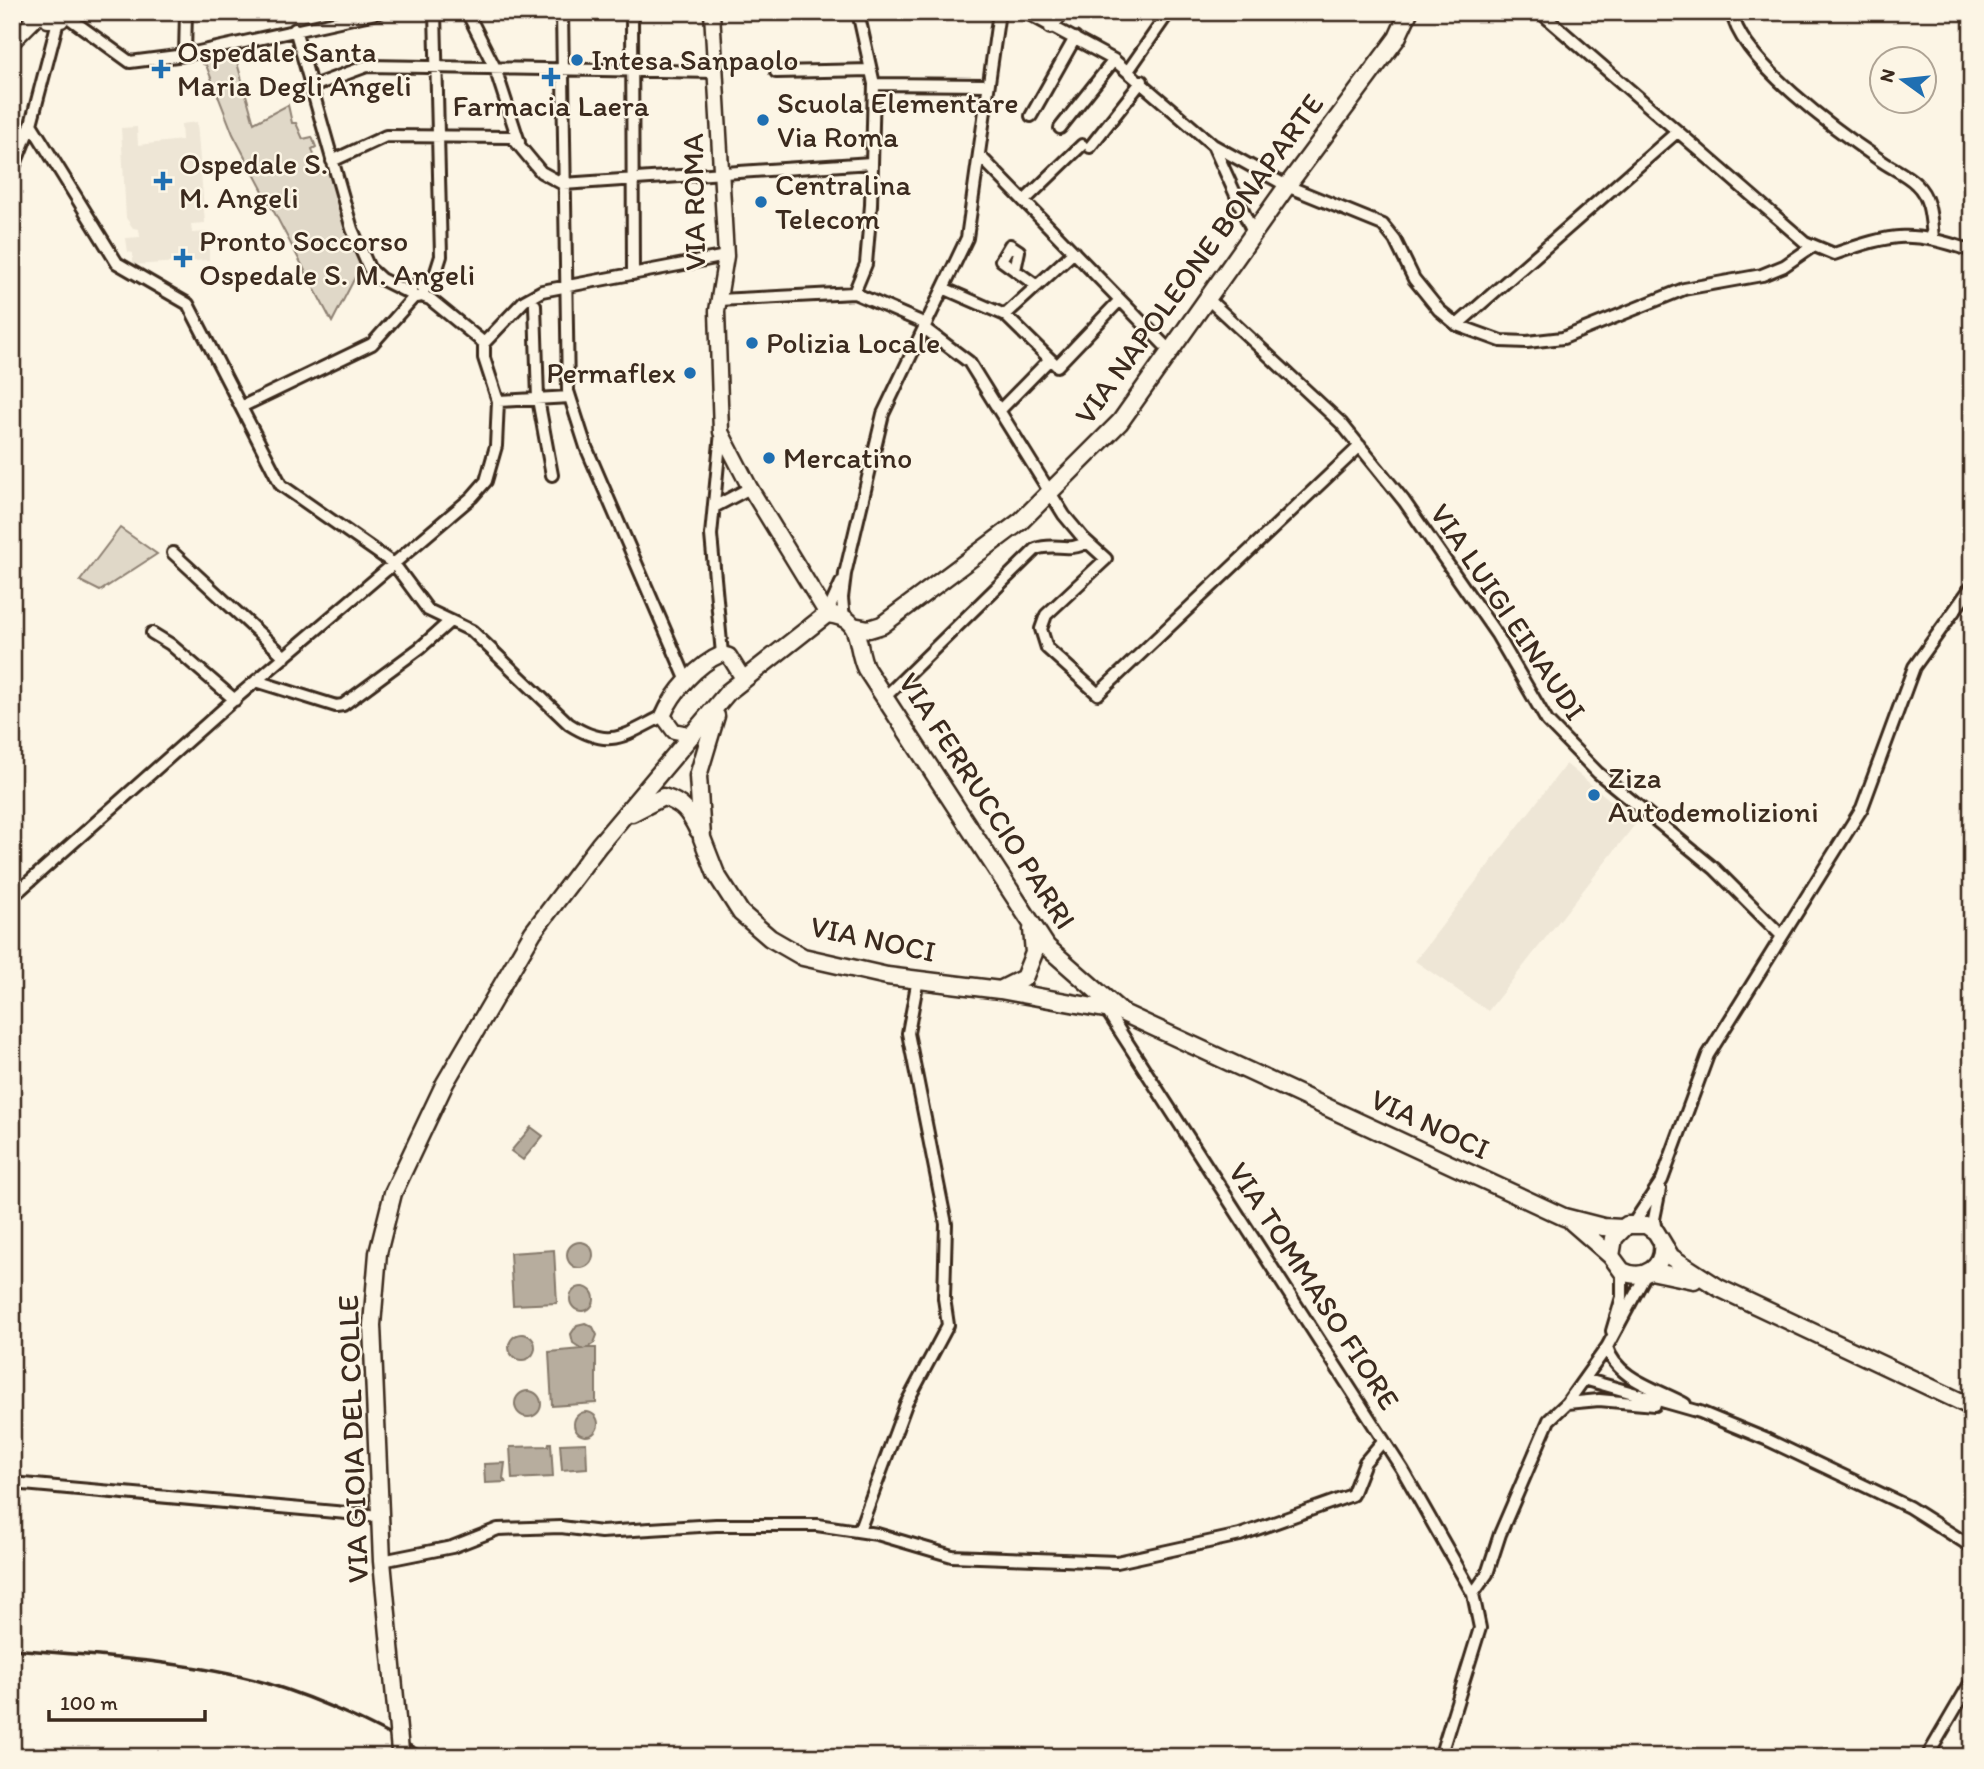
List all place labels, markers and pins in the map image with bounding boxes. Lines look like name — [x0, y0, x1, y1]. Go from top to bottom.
place label: Ospedale Santa Maria Degli Angeli — [177, 33, 412, 104]
place label: Intesa Sanpaolo — [591, 41, 798, 78]
marker: Intesa Sanpaolo — [569, 52, 585, 68]
marker: Ospedale Santa Maria Degli Angeli — [151, 59, 171, 79]
marker: Farmacia Laera — [543, 69, 559, 85]
place label: Scuola Elementare Via Roma — [777, 84, 1018, 155]
place label: Farmacia Laera — [453, 87, 650, 124]
marker: Scuola Elementare Via Roma — [755, 112, 771, 128]
place label: Ospedale S. M. Angeli — [179, 145, 328, 216]
place label: Centralina Telecom — [775, 166, 912, 237]
marker: Ospedale S. M. Angeli — [153, 171, 173, 191]
marker: Centralina Telecom — [753, 194, 769, 210]
place label: Pronto Soccorso Ospedale S. M. Angeli — [199, 222, 475, 293]
marker: Pronto Soccorso Ospedale S. M. Angeli — [173, 248, 193, 268]
place label: Polizia Locale — [766, 324, 940, 361]
marker: Polizia Locale — [744, 335, 760, 351]
place label: Permaflex — [546, 354, 676, 391]
marker: Permaflex — [682, 365, 698, 381]
place label: Mercatino — [783, 439, 912, 476]
marker: Mercatino — [761, 450, 777, 466]
place label: Ziza Autodemolizioni — [1608, 759, 1819, 830]
marker: Ziza Autodemolizioni — [1586, 787, 1602, 803]

